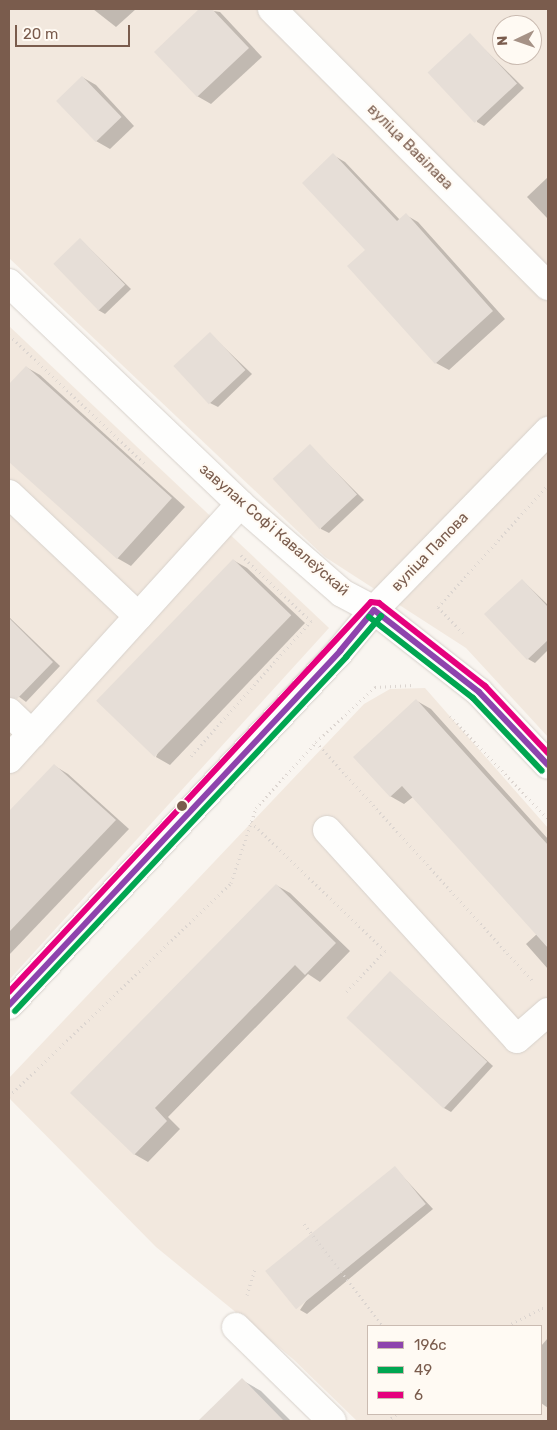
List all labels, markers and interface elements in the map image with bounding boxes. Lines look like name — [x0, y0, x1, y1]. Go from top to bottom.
scale bar — [18, 15, 132, 47]
north arrow — [492, 15, 542, 65]
text: 20 m — [23, 25, 58, 43]
text: N — [494, 35, 511, 46]
street label: вуліца Вавілава — [363, 100, 457, 194]
street label: завулак Софʼі Кавалеўскай — [195, 460, 353, 600]
street label: вуліца Папова — [388, 509, 472, 595]
unlabelled marker — [177, 801, 187, 811]
legend — [367, 1325, 542, 1415]
text: 196с — [414, 1336, 447, 1354]
text: 49 — [414, 1361, 432, 1379]
text: 6 — [414, 1386, 423, 1404]

